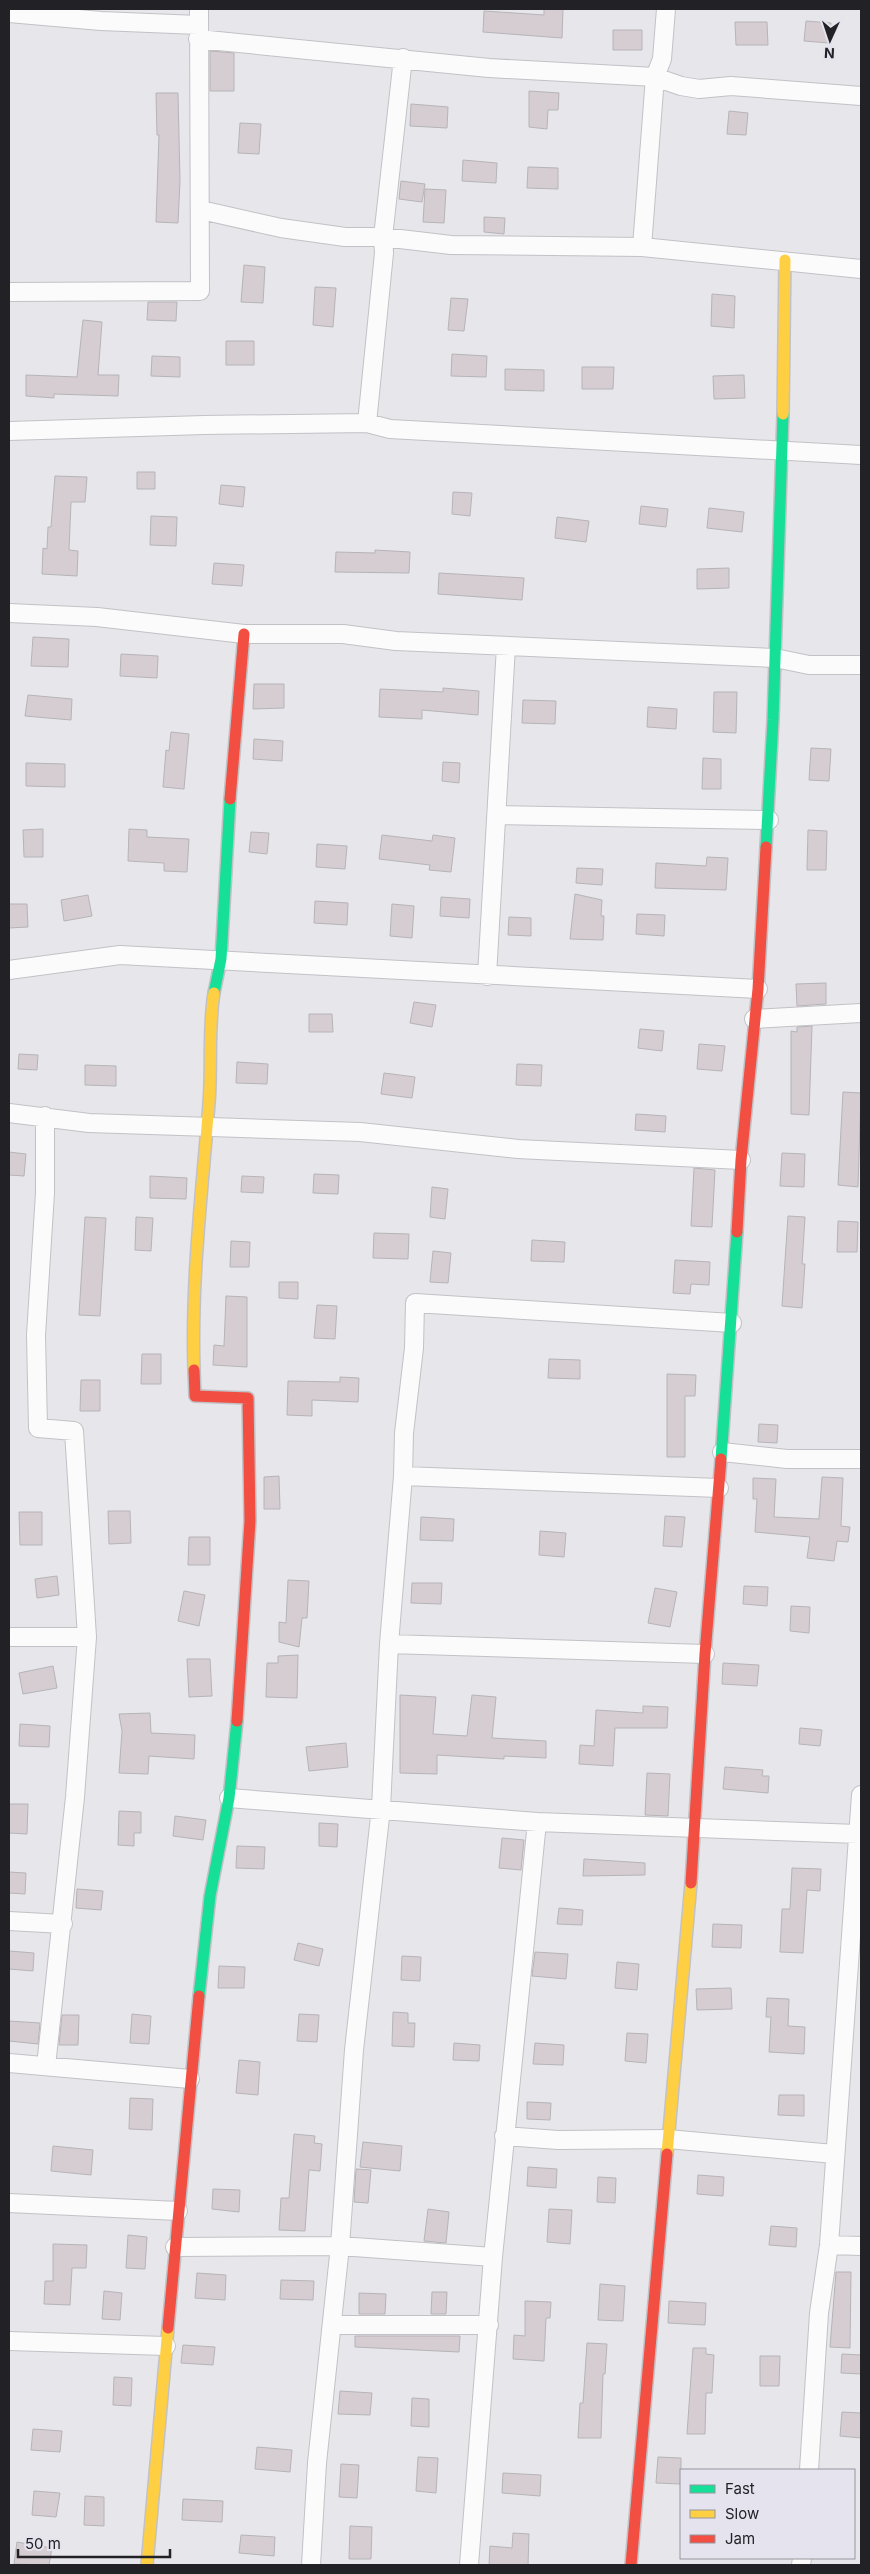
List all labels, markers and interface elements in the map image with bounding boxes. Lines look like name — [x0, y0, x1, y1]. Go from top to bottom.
north arrow — [805, 15, 855, 65]
text: N — [824, 45, 835, 62]
legend — [680, 2469, 855, 2559]
text: Fast — [725, 2479, 755, 2498]
text: Slow — [725, 2504, 759, 2523]
scale bar — [18, 2526, 170, 2558]
text: Jam — [725, 2529, 755, 2548]
text: 50 m — [25, 2534, 61, 2553]

